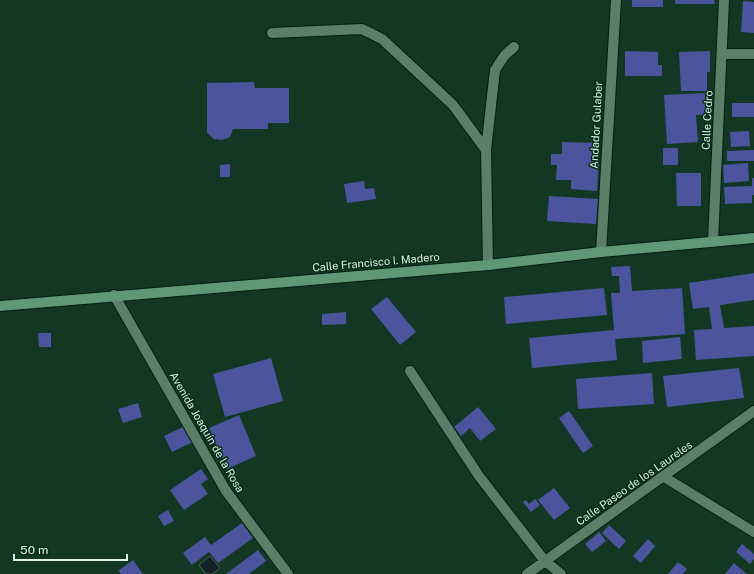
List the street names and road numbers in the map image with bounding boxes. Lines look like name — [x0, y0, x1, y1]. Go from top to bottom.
street label: Andador Gulaber — [588, 81, 604, 169]
street label: Calle Cedro — [699, 90, 715, 150]
street label: Calle Francisco I. Madero — [312, 250, 440, 274]
street label: Avenida Joaquín de la Rosa — [168, 370, 246, 494]
street label: Calle Paseo de los Laureles — [574, 438, 695, 528]

